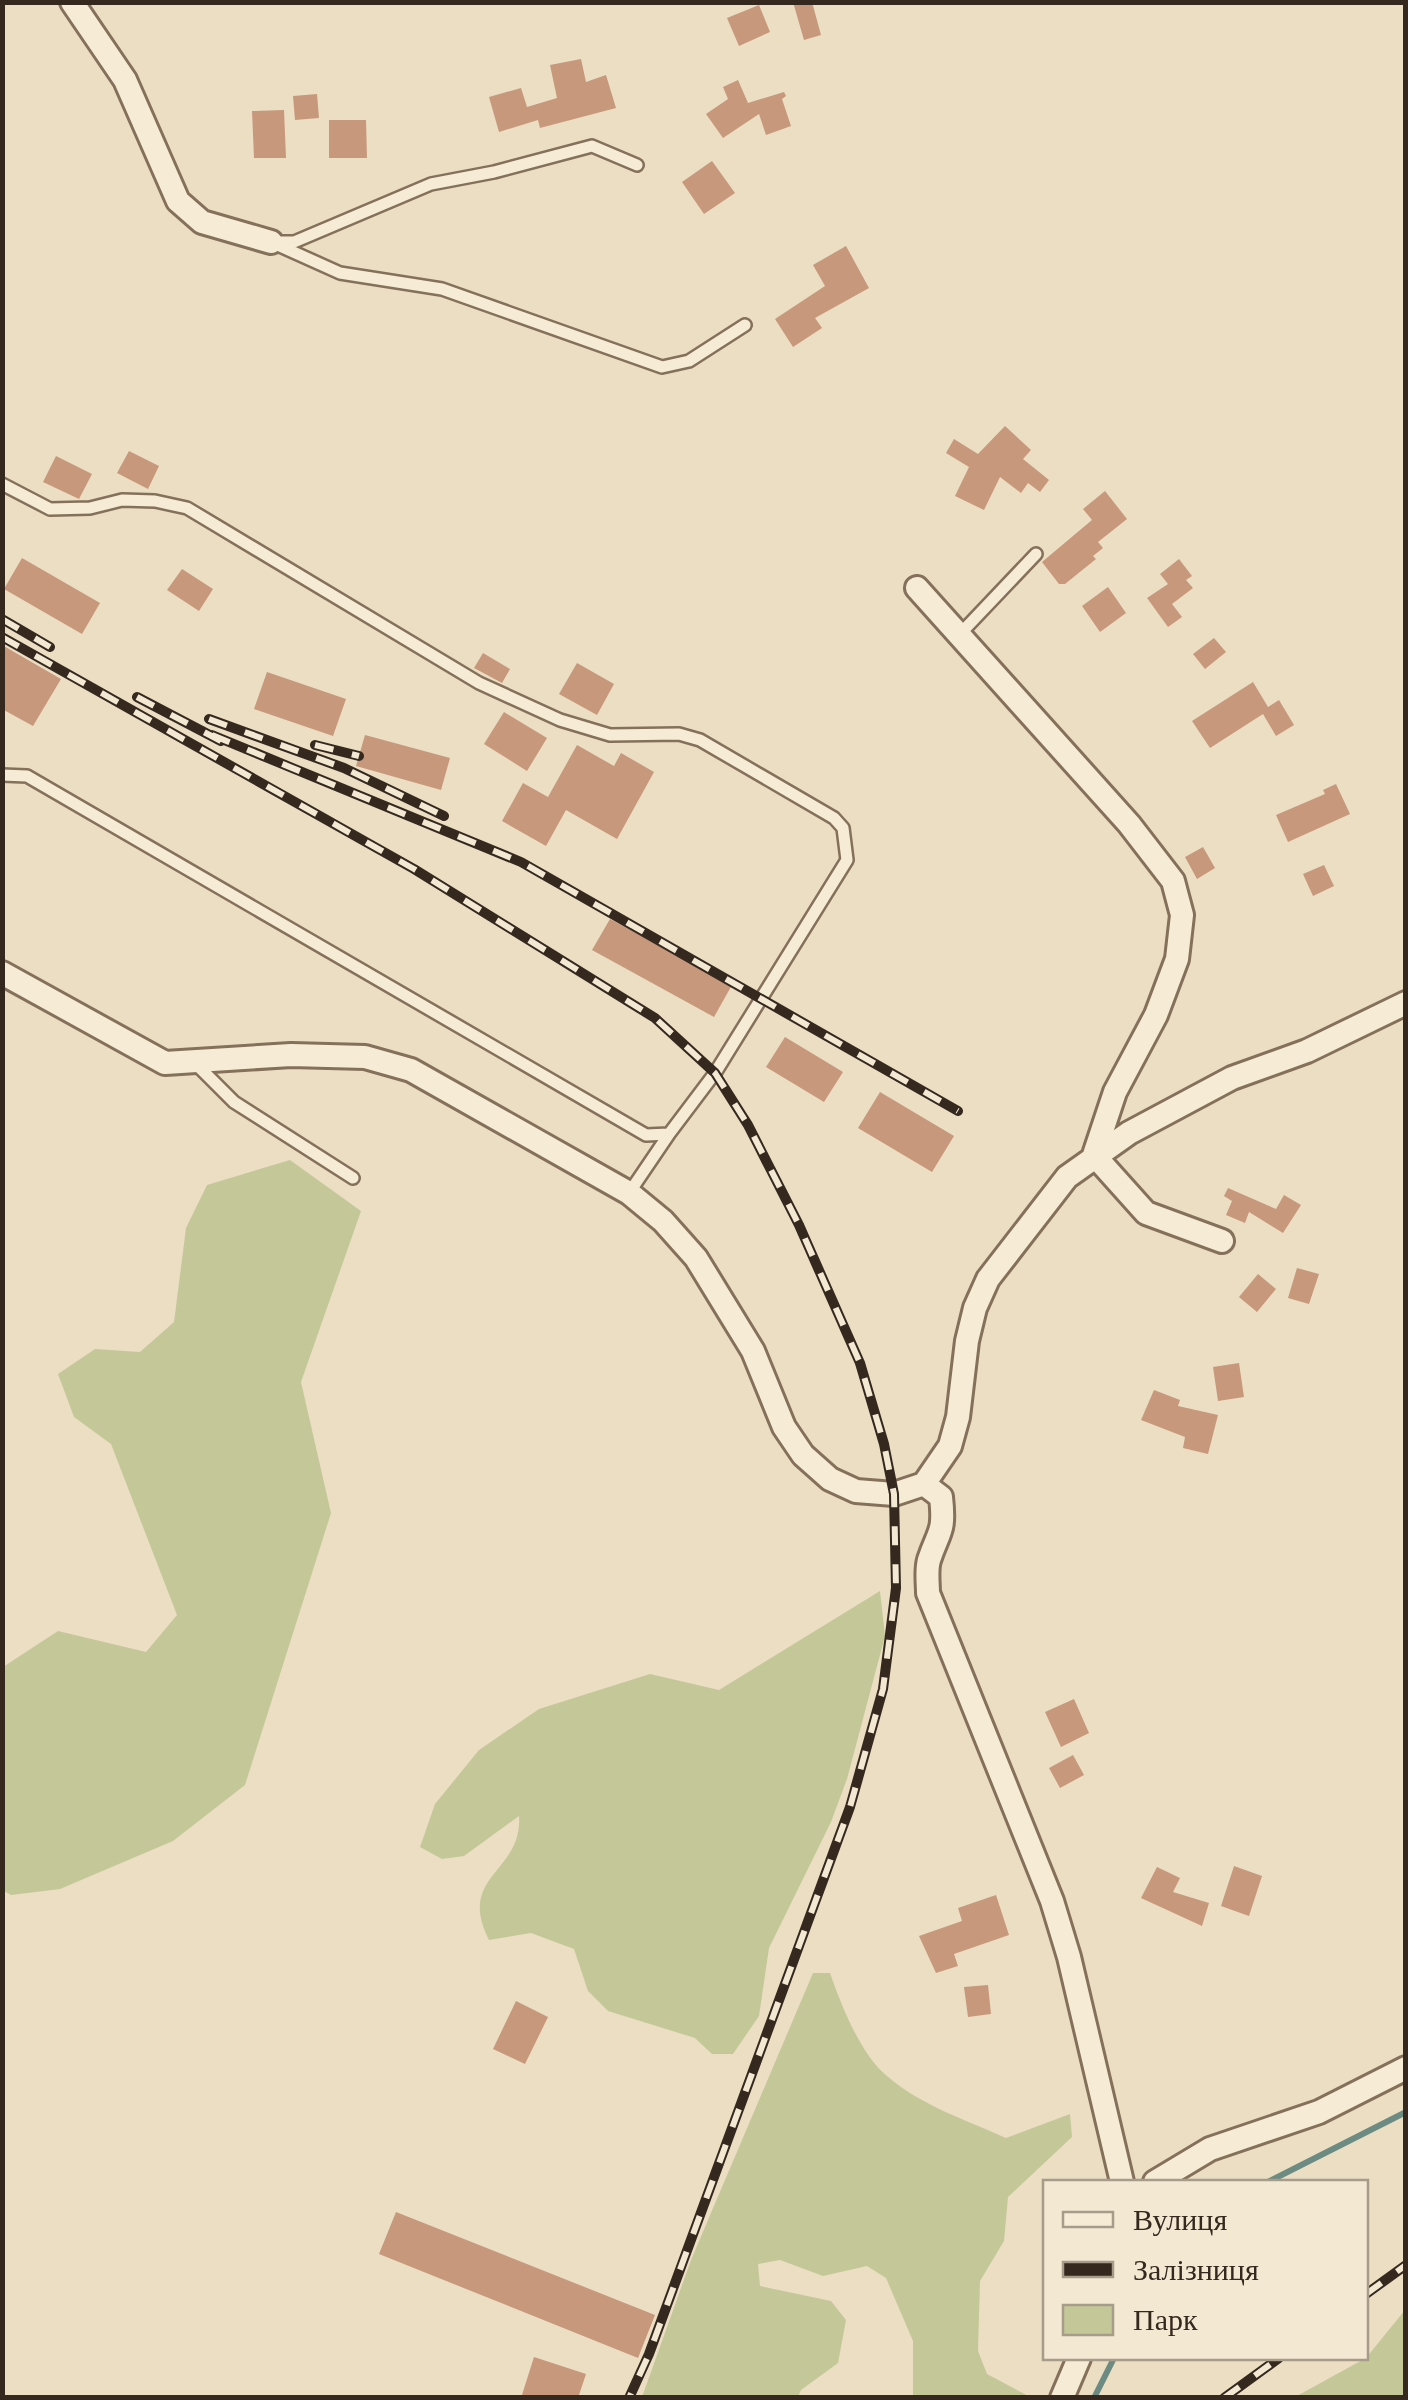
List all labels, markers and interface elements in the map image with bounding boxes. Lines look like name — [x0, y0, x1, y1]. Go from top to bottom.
legend — [1043, 2180, 1368, 2360]
text: Вулиця — [1133, 2203, 1227, 2236]
text: Залізниця — [1133, 2253, 1259, 2286]
text: Парк — [1133, 2303, 1198, 2336]

